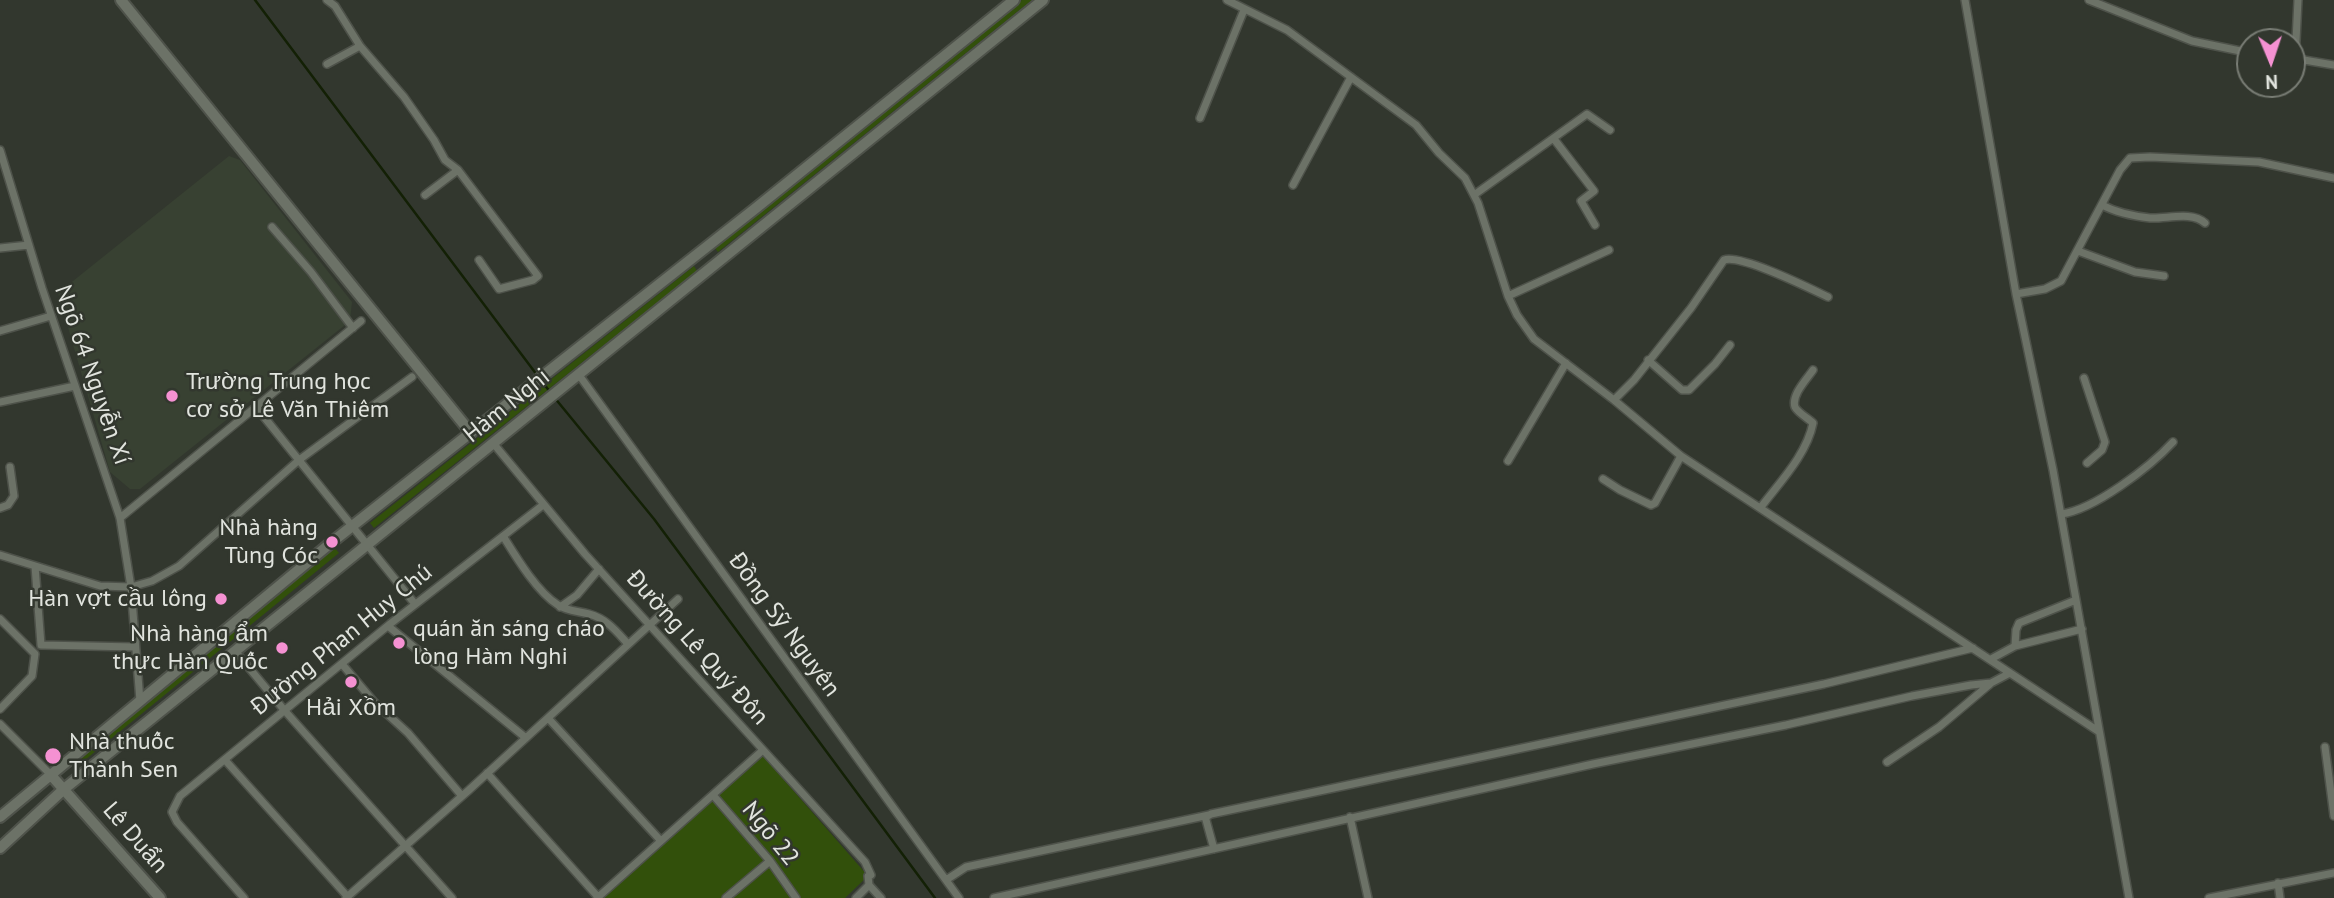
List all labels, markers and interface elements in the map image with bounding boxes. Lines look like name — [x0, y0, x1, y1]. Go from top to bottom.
north arrow — [2236, 28, 2306, 98]
text: N — [2265, 70, 2278, 94]
street label: Ngõ 64 Nguyễn Xí — [48, 281, 136, 469]
street label: Hàm Nghi — [458, 363, 556, 449]
place label: Trường Trung học cơ sở Lê Văn Thiêm — [186, 368, 389, 424]
marker: Trường Trung học cơ sở Lê Văn Thiêm — [164, 388, 180, 404]
place label: Nhà hàng Tùng Cóc — [219, 514, 318, 570]
marker: Nhà hàng Tùng Cóc — [324, 534, 340, 550]
street label: Đồng Sỹ Nguyên — [722, 547, 846, 703]
street label: Đường Phan Huy Chú — [246, 558, 438, 722]
street label: Đường Lê Quý Đôn — [620, 565, 774, 731]
place label: Hàn vợt cầu lông — [28, 585, 207, 613]
marker: Hàn vợt cầu lông — [213, 591, 229, 607]
place label: quán ăn sáng cháo lòng Hàm Nghi — [413, 615, 605, 671]
place label: Nhà hàng ẩm thực Hàn Quốc — [113, 620, 268, 676]
marker: quán ăn sáng cháo lòng Hàm Nghi — [391, 635, 407, 651]
marker: Nhà hàng ẩm thực Hàn Quốc — [274, 640, 290, 656]
marker: Hải Xồm — [343, 674, 359, 690]
place label: Hải Xồm — [306, 694, 396, 722]
place label: Nhà thuốc Thành Sen — [69, 728, 178, 784]
marker: Nhà thuốc Thành Sen — [43, 746, 63, 766]
street label: Ngõ 22 — [735, 796, 805, 872]
street label: Lê Duẩn — [96, 797, 174, 879]

